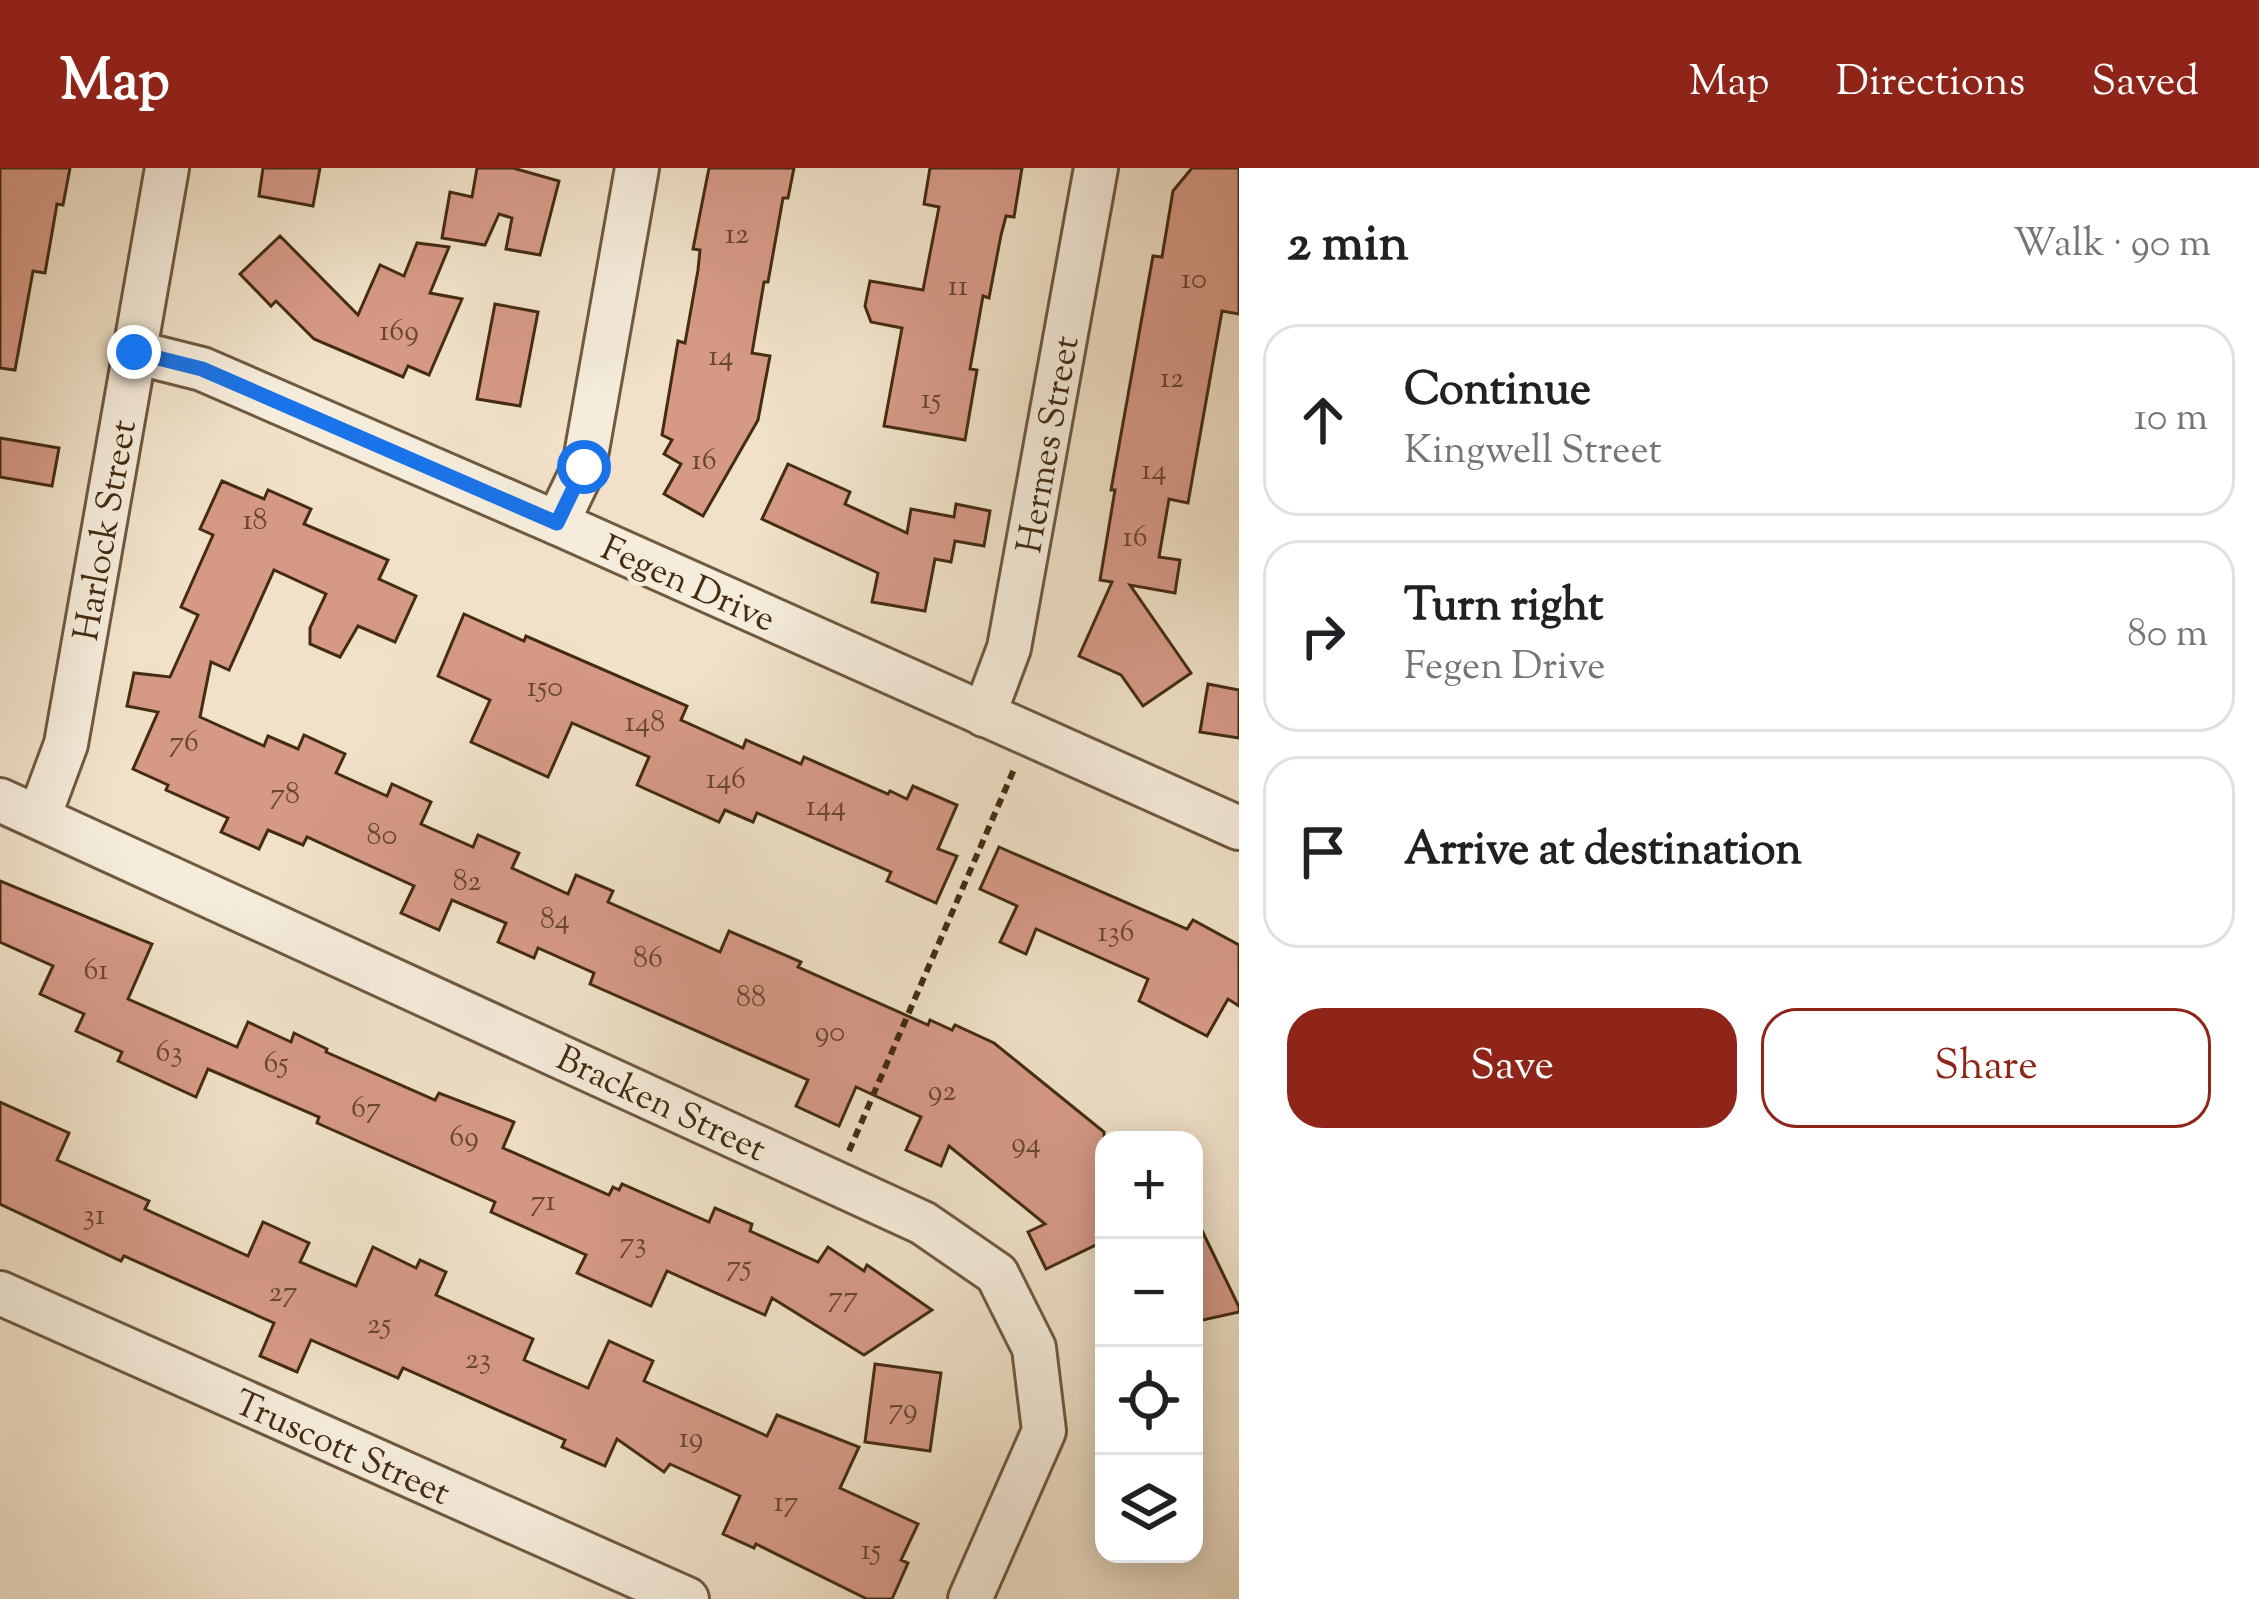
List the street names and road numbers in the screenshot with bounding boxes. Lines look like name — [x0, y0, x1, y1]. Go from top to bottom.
street label: Hermes Street — [1005, 332, 1095, 557]
street label: Harlock Street — [62, 416, 152, 645]
street label: Fegen Drive — [592, 524, 783, 647]
street label: Bracken Street — [547, 1034, 774, 1177]
street label: Truscott Street — [225, 1379, 458, 1520]

